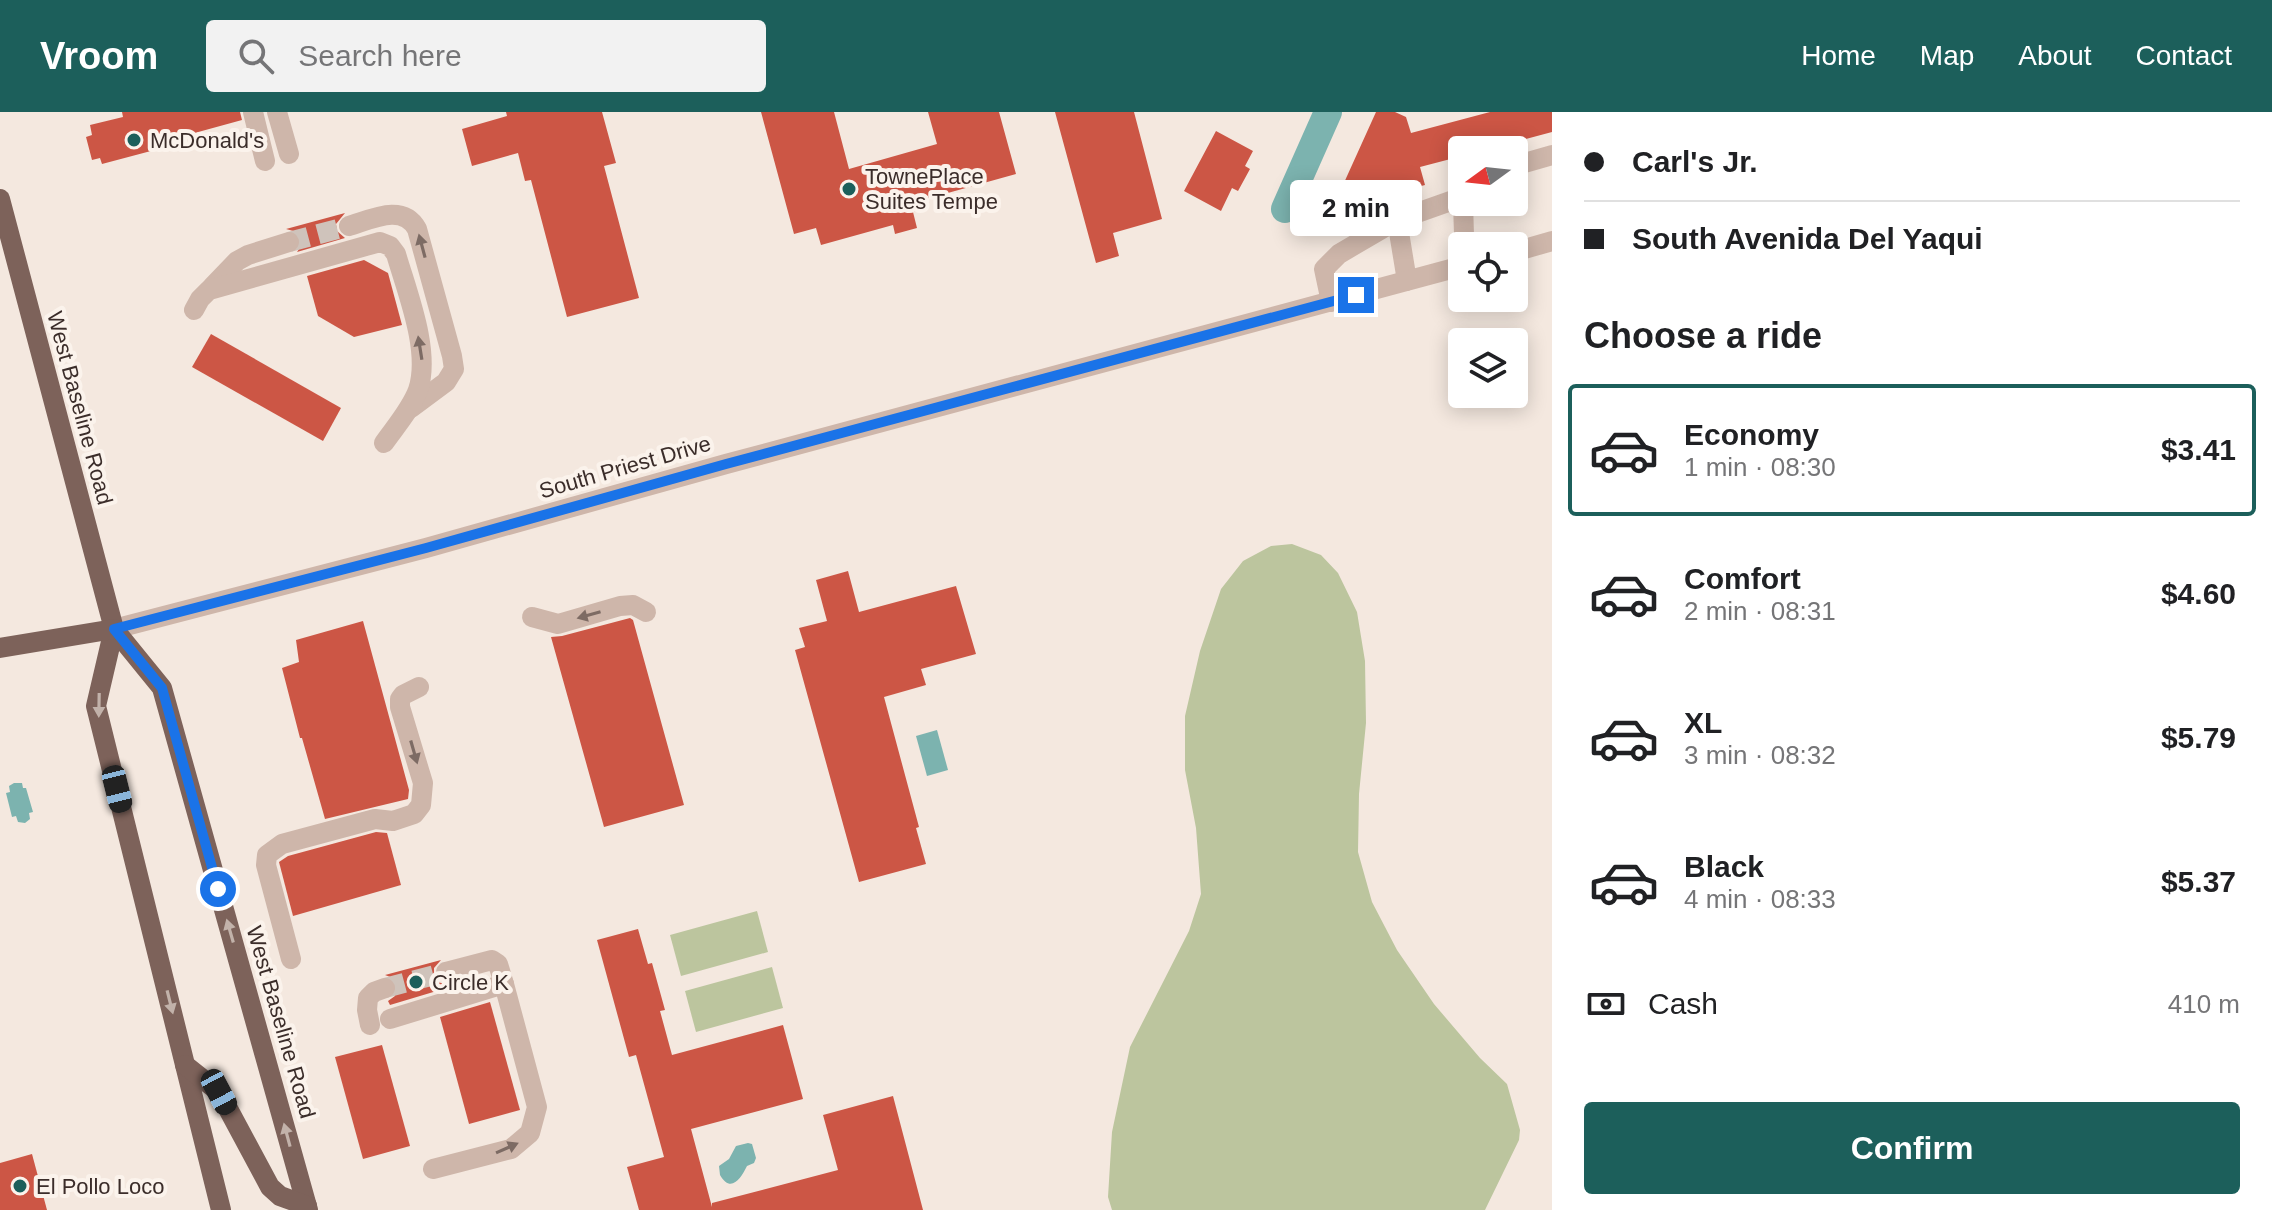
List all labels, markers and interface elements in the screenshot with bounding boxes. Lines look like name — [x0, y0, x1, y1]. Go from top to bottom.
search box — [206, 20, 766, 92]
icon: search — [234, 34, 278, 78]
text: Vroom — [40, 35, 158, 77]
text: Search here — [298, 39, 462, 72]
text: Home — [1801, 40, 1876, 71]
text: Map — [1920, 40, 1974, 71]
text: About — [2018, 40, 2092, 71]
text: Contact — [2136, 40, 2232, 71]
place label: McDonald's — [150, 128, 264, 153]
marker: McDonald's — [125, 131, 143, 149]
north arrow — [1448, 136, 1528, 216]
map controls — [1448, 136, 1528, 408]
text: Carl's Jr. — [1632, 145, 1758, 178]
place label: TownePlace Suites Tempe — [865, 164, 998, 214]
callout: 2 min — [1290, 179, 1422, 235]
marker: TownePlace Suites Tempe — [840, 180, 858, 198]
text: 2 min — [1322, 193, 1390, 223]
text: South Avenida Del Yaqui — [1632, 222, 1983, 255]
button: locate — [1448, 232, 1528, 312]
one-way arrow — [415, 233, 428, 257]
route end — [1338, 277, 1374, 313]
street label: West Baseline Road — [42, 309, 118, 507]
text: Choose a ride — [1584, 315, 1822, 356]
button: layers — [1448, 328, 1528, 408]
one-way arrow — [414, 335, 426, 360]
icon: car — [1588, 414, 1660, 486]
text: Economy — [1684, 418, 1819, 451]
street label: South Priest Drive — [536, 431, 714, 503]
text: $3.41 — [2161, 433, 2236, 466]
text: 1 min · 08:30 — [1684, 452, 1836, 482]
icon: car — [1588, 558, 1660, 630]
text: Comfort — [1684, 562, 1801, 595]
text: $4.60 — [2161, 577, 2236, 610]
text: 2 min · 08:31 — [1684, 596, 1836, 626]
one-way arrow — [577, 609, 601, 622]
one-way arrow — [93, 693, 106, 719]
icon: car — [1588, 702, 1660, 774]
text: XL — [1684, 706, 1722, 739]
text: $5.79 — [2161, 721, 2236, 754]
text: 3 min · 08:32 — [1684, 740, 1836, 770]
one-way arrow — [408, 741, 421, 765]
car — [100, 763, 134, 815]
icon: car — [1588, 846, 1660, 918]
text: Black — [1684, 850, 1764, 883]
text: $5.37 — [2161, 865, 2236, 898]
route start — [200, 871, 236, 907]
text: 4 min · 08:33 — [1684, 884, 1836, 914]
one-way arrow — [224, 919, 236, 944]
street label: West Baseline Road — [242, 923, 320, 1121]
place label: Circle K — [432, 970, 509, 995]
marker: Circle K — [407, 973, 425, 991]
icon: cash — [1584, 982, 1628, 1026]
text: Cash — [1648, 987, 1718, 1020]
text: 410 m — [2168, 989, 2240, 1019]
one-way arrow — [164, 990, 176, 1015]
car — [197, 1065, 241, 1119]
button: Confirm — [1584, 1102, 2240, 1194]
one-way arrow — [281, 1122, 293, 1147]
one-way arrow — [495, 1141, 518, 1154]
place label: El Pollo Loco — [36, 1174, 164, 1199]
marker: El Pollo Loco — [11, 1177, 29, 1195]

